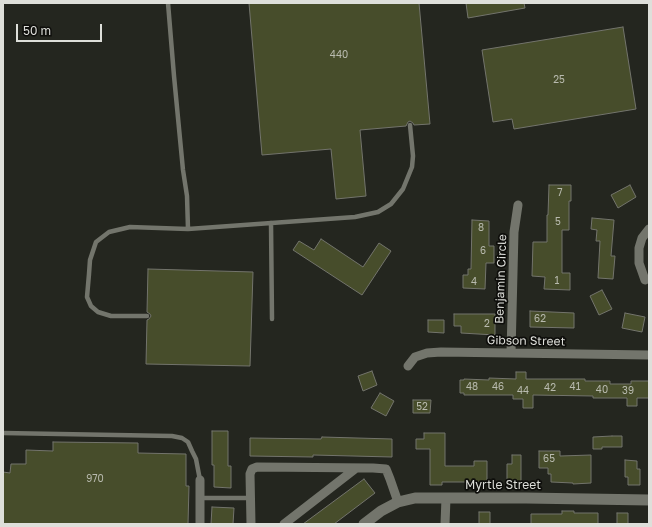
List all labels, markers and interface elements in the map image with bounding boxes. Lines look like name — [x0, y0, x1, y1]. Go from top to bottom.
scale bar — [18, 16, 104, 42]
text: 50 m — [23, 23, 51, 38]
house number: 440 — [330, 49, 348, 61]
house number: 25 — [553, 74, 565, 86]
house number: 7 — [557, 187, 563, 199]
house number: 5 — [555, 216, 561, 228]
house number: 8 — [478, 222, 484, 234]
street label: Benjamin Circle — [492, 234, 510, 324]
house number: 6 — [480, 245, 486, 257]
house number: 1 — [555, 275, 559, 287]
house number: 4 — [471, 276, 477, 288]
house number: 62 — [534, 313, 546, 325]
house number: 2 — [484, 318, 490, 330]
street label: Gibson Street — [487, 333, 565, 349]
house number: 48 — [466, 381, 478, 393]
house number: 46 — [492, 381, 504, 393]
house number: 41 — [570, 381, 580, 393]
house number: 42 — [544, 382, 556, 394]
house number: 40 — [596, 384, 608, 396]
house number: 44 — [517, 385, 529, 397]
house number: 39 — [622, 385, 634, 397]
house number: 52 — [416, 401, 428, 413]
house number: 65 — [543, 453, 555, 465]
house number: 970 — [86, 473, 104, 485]
street label: Myrtle Street — [465, 478, 541, 492]

